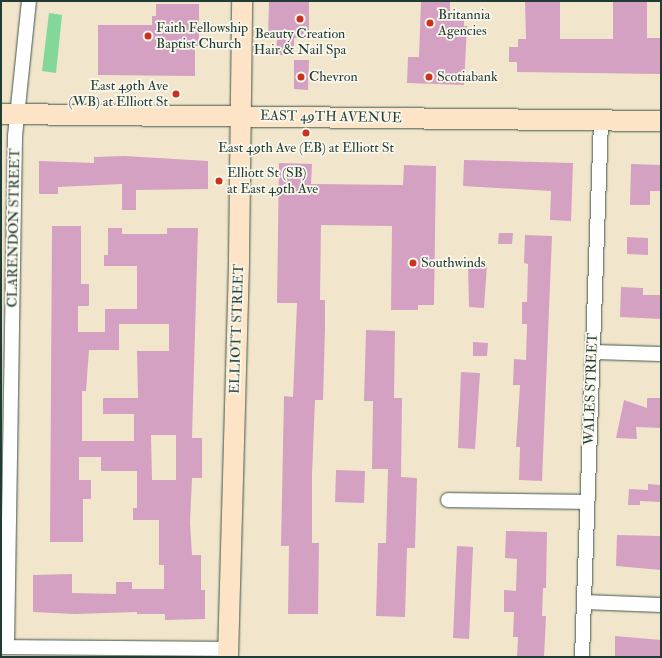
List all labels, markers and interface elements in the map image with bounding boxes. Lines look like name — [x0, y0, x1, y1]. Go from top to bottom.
place label: Britannia Agencies — [438, 7, 490, 40]
marker: Beauty Creation Hair & Nail Spa — [295, 14, 305, 24]
marker: Britannia Agencies — [425, 18, 435, 28]
place label: Faith Fellowship Baptist Church — [156, 20, 248, 52]
place label: Beauty Creation Hair & Nail Spa — [254, 26, 346, 58]
marker: Faith Fellowship Baptist Church — [143, 31, 153, 41]
place label: Chevron — [309, 69, 358, 85]
place label: Scotiabank — [437, 69, 498, 85]
marker: Chevron — [296, 72, 306, 82]
marker: Scotiabank — [424, 72, 434, 82]
place label: East 49th Ave (WB) at Elliott St — [68, 78, 168, 110]
marker: East 49th Ave (WB) at Elliott St — [171, 89, 181, 99]
street label: EAST 49TH AVENUE — [260, 107, 402, 127]
marker: East 49th Ave (EB) at Elliott St — [301, 128, 311, 138]
place label: East 49th Ave (EB) at Elliott St — [218, 140, 394, 156]
street label: CLARENDON STREET — [4, 148, 24, 308]
place label: Elliott St (SB) at East 49th Ave — [227, 165, 318, 198]
marker: Elliott St (SB) at East 49th Ave — [214, 176, 224, 186]
place label: Southwinds — [421, 255, 486, 271]
marker: Southwinds — [408, 258, 418, 268]
street label: ELLIOTT STREET — [226, 264, 248, 394]
street label: WALES STREET — [581, 333, 601, 445]

